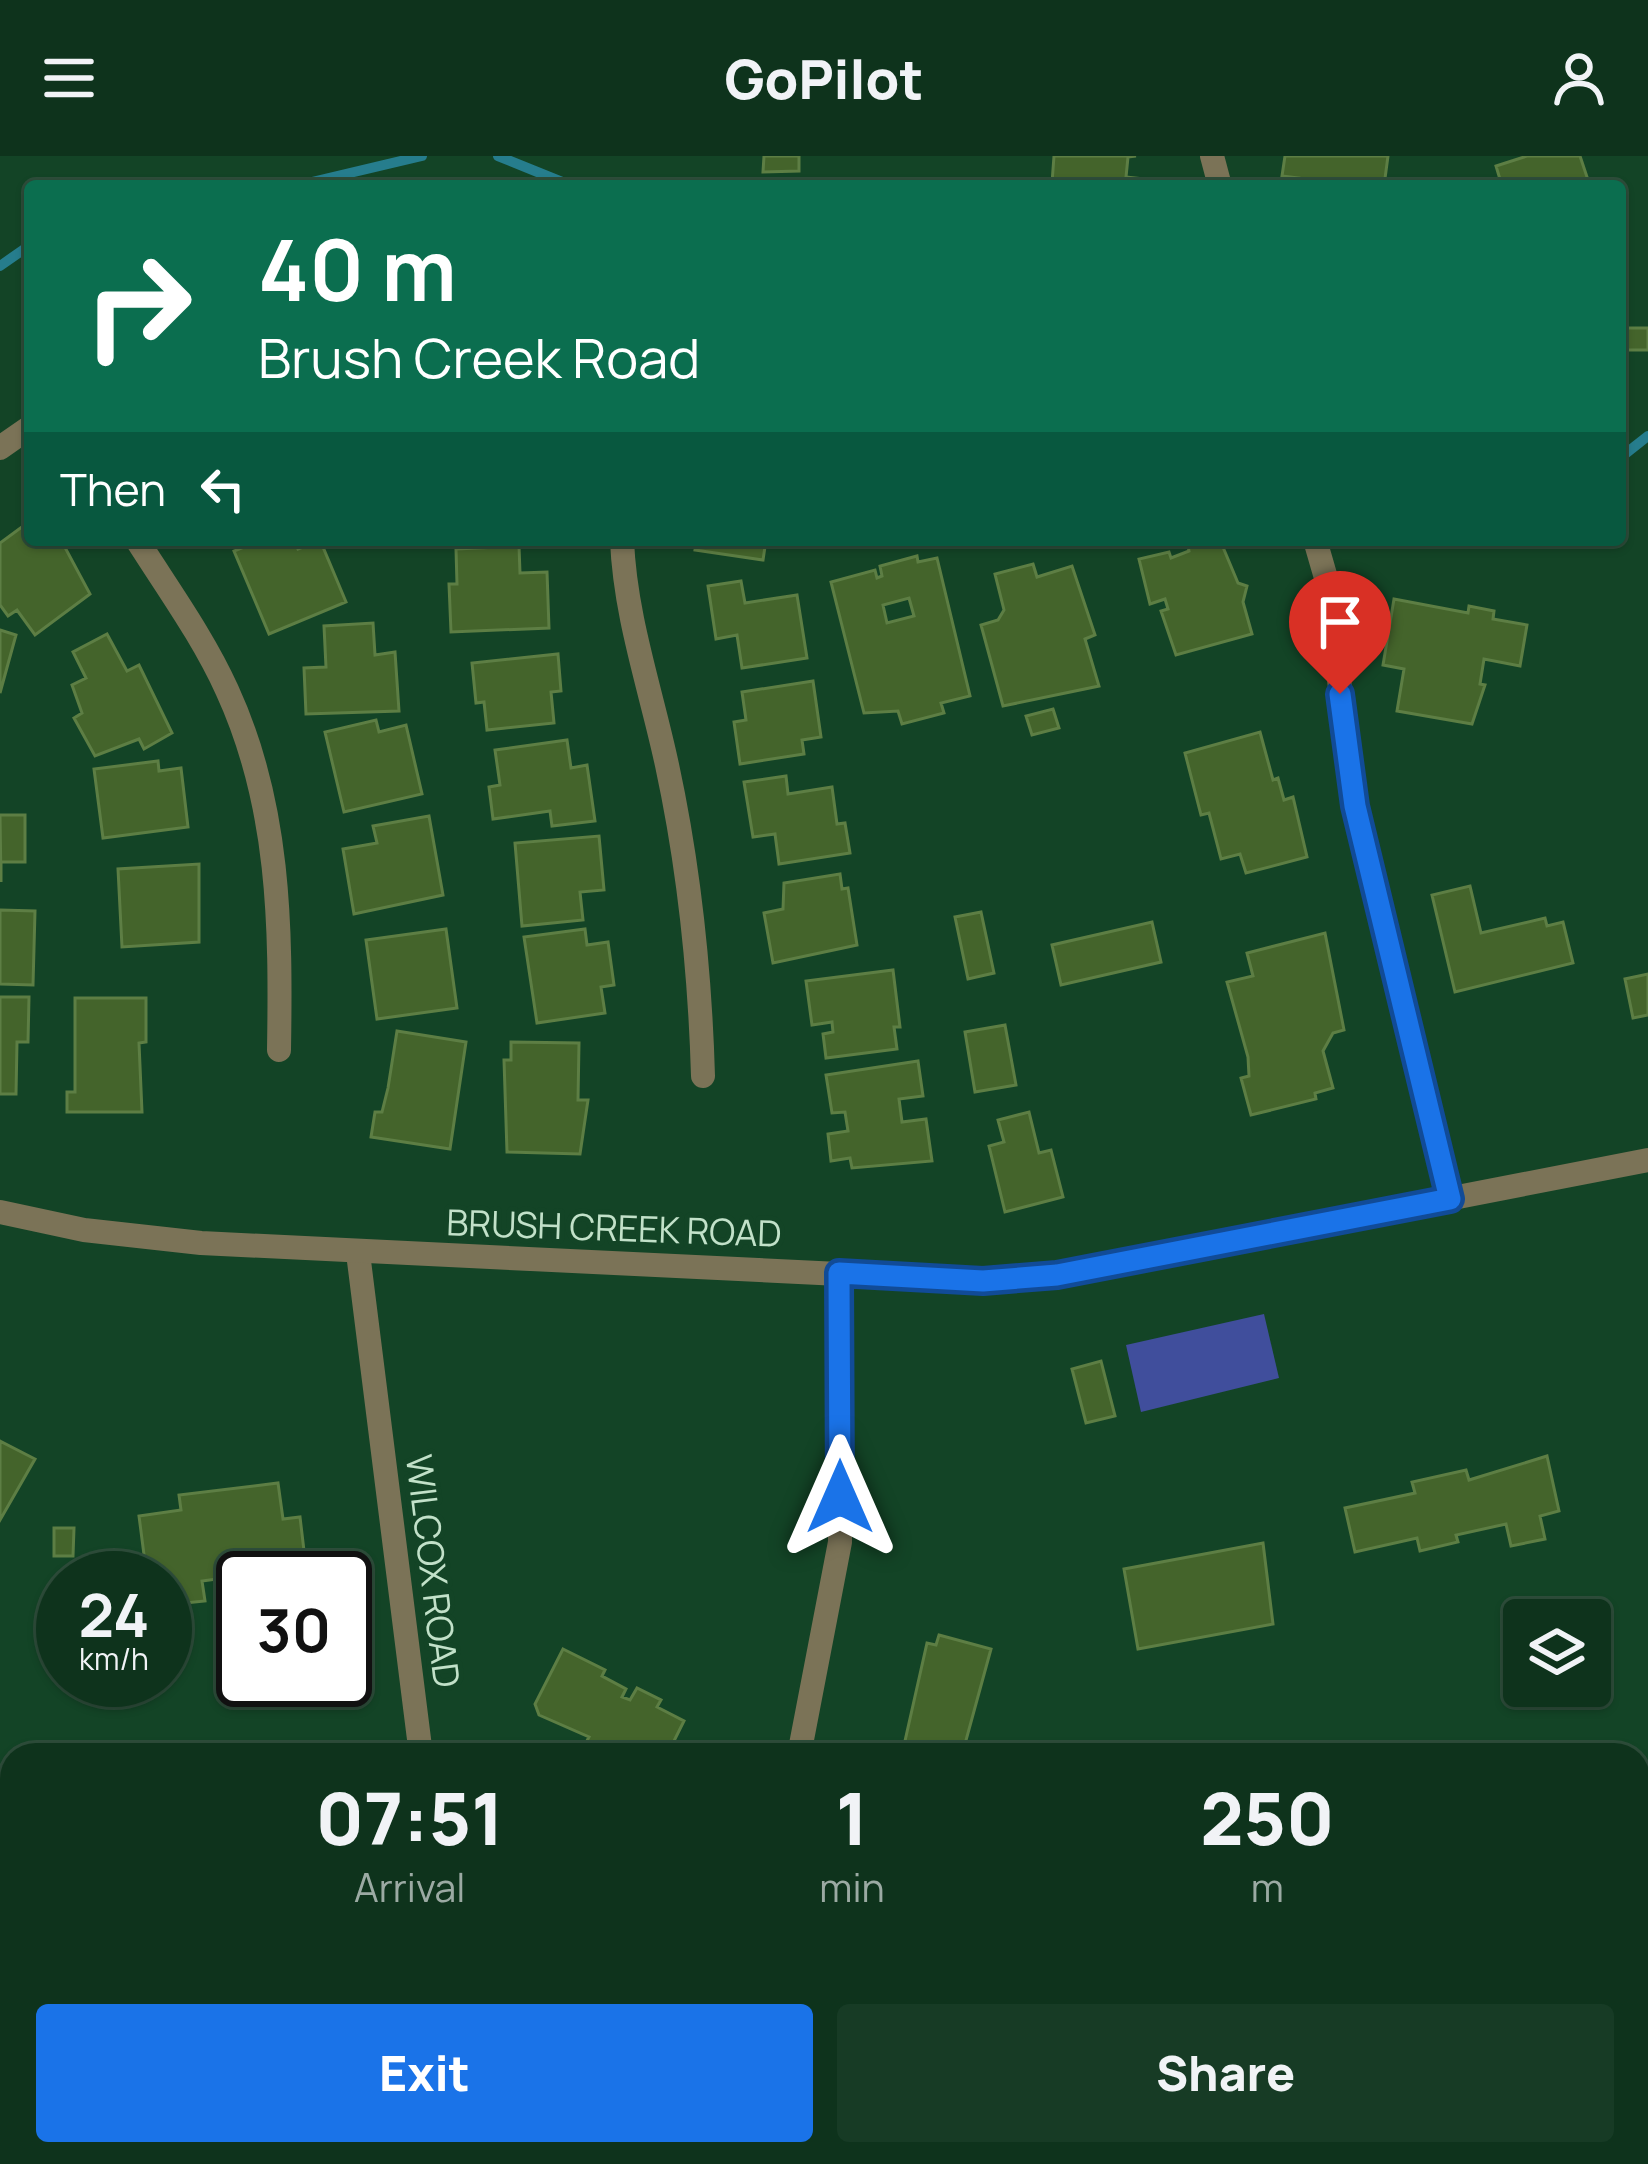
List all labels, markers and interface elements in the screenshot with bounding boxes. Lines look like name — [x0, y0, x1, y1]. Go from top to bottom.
text: GoPilot — [725, 41, 923, 115]
icon: menu — [36, 45, 102, 111]
icon: person — [1546, 45, 1612, 111]
text: 40 m — [258, 211, 457, 326]
icon: right — [60, 228, 216, 384]
text: Brush Creek Road — [258, 320, 700, 394]
icon: left — [190, 456, 256, 522]
text: Then — [60, 458, 166, 520]
pin — [1289, 571, 1391, 694]
icon: arrive — [1307, 589, 1373, 655]
street label: BRUSH CREEK ROAD — [446, 1197, 782, 1258]
position arrow — [777, 1434, 903, 1560]
street label: WILCOX ROAD — [395, 1452, 472, 1690]
speed limit sign: 30 — [216, 1551, 372, 1707]
text: 24 — [78, 1573, 150, 1655]
map controls — [1503, 1599, 1611, 1707]
button: layers — [1503, 1599, 1611, 1707]
text: km/h — [79, 1638, 149, 1679]
text: 07:51 — [315, 1768, 504, 1867]
text: 1 — [836, 1768, 868, 1867]
text: 250 — [1200, 1768, 1335, 1867]
text: Arrival — [354, 1860, 465, 1914]
text: min — [819, 1860, 885, 1914]
text: m — [1251, 1860, 1284, 1914]
button: Exit — [36, 2004, 813, 2142]
button: Share — [837, 2004, 1614, 2142]

